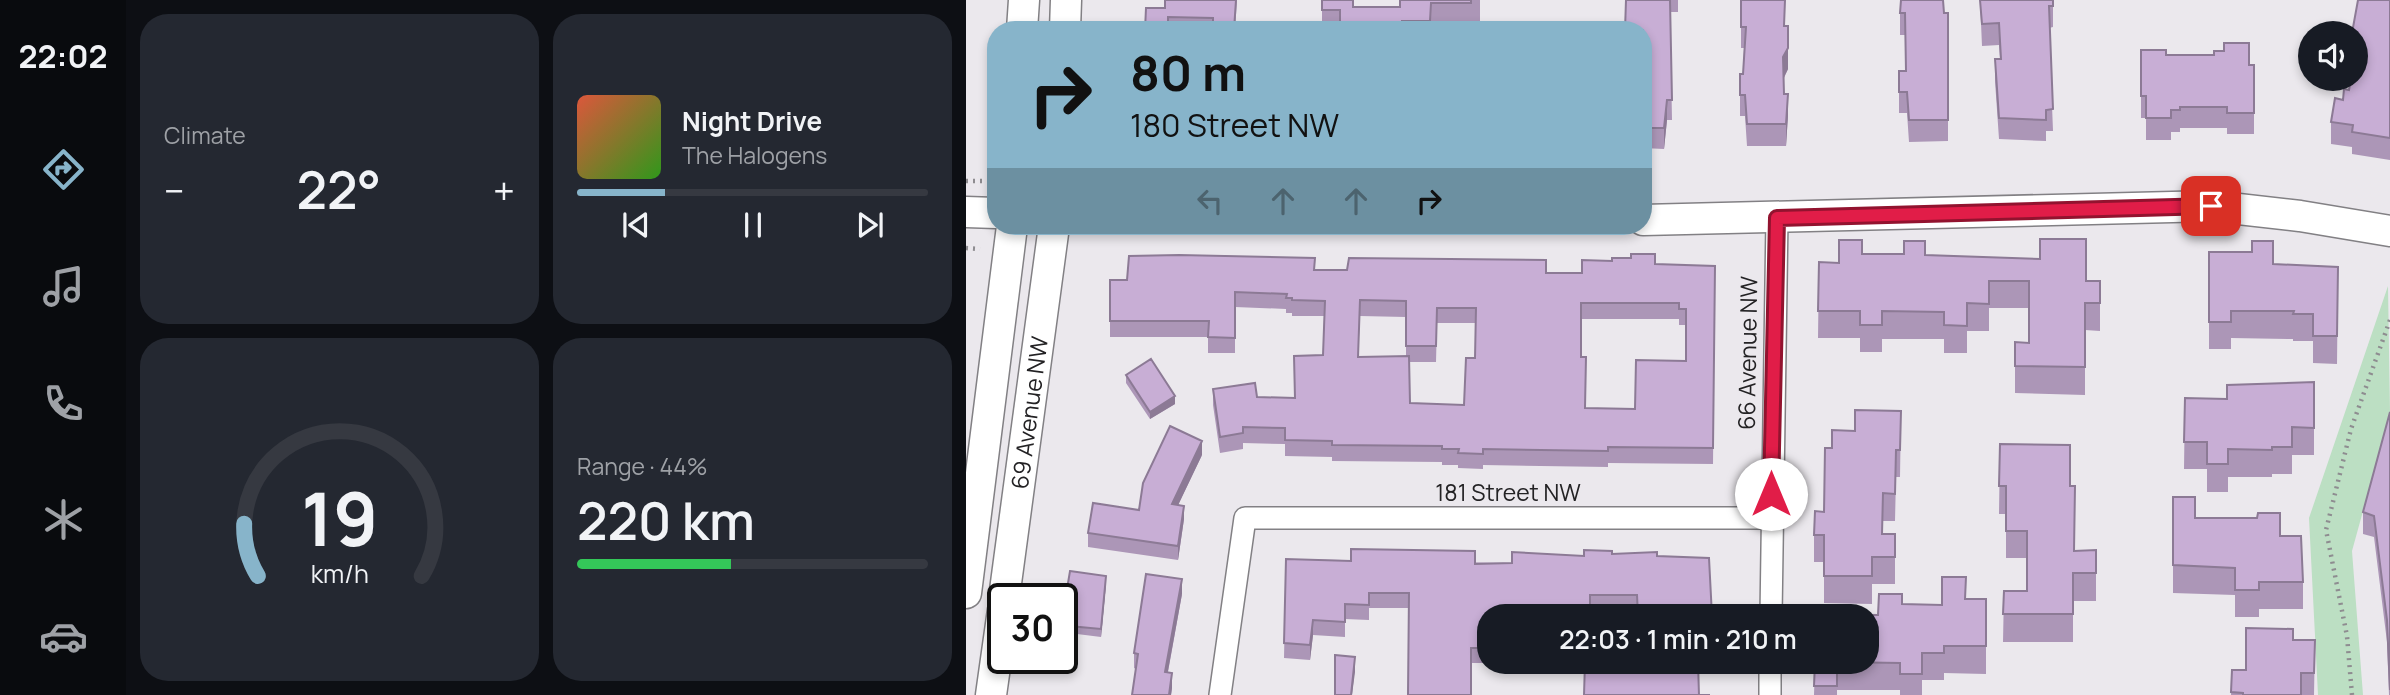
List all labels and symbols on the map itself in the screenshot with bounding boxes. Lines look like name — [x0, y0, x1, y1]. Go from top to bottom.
pin — [2181, 176, 2241, 236]
street label: 66 Avenue NW — [1730, 275, 1764, 430]
street label: 69 Avenue NW — [1003, 334, 1055, 491]
position arrow — [1734, 457, 1808, 531]
street label: 181 Street NW — [1435, 476, 1581, 508]
speed limit sign: 30 — [987, 583, 1078, 674]

